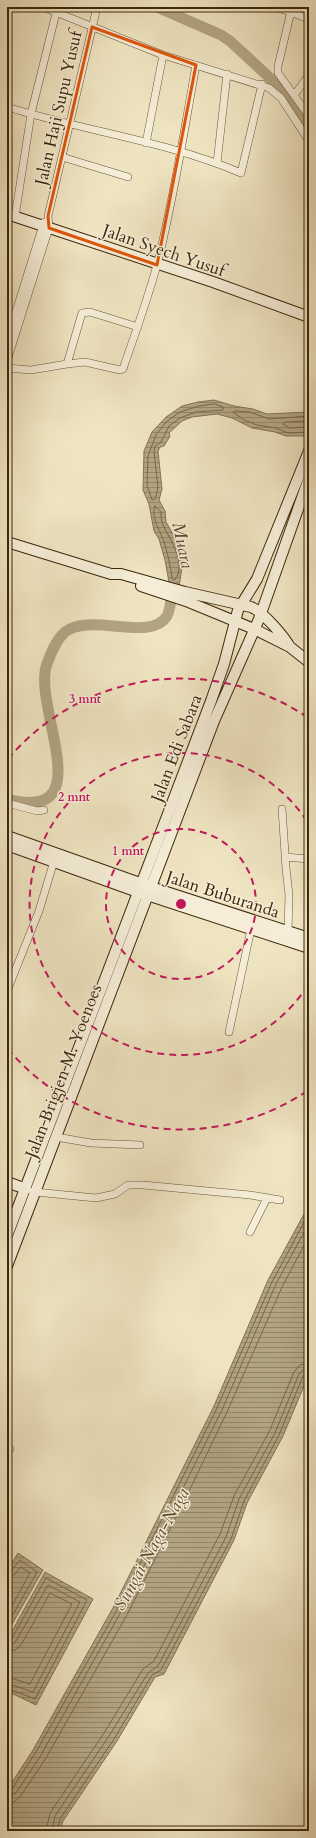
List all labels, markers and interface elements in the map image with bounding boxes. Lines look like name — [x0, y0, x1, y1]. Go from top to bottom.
street label: Jalan Haji Supu Yusuf — [29, 26, 88, 190]
street label: Jalan Syech Yusuf — [97, 218, 231, 283]
water label: Muara — [165, 519, 200, 571]
street label: Jalan Edi Sabara — [144, 690, 208, 808]
text: 3 mnt — [69, 691, 102, 707]
text: 2 mnt — [58, 789, 91, 805]
text: 1 mnt — [112, 843, 145, 859]
street label: Jalan Buburanda — [160, 864, 283, 924]
centre of rings — [174, 897, 188, 911]
street label: Jalan Brigjen M. Yoenoes — [19, 981, 107, 1164]
water label: Sungai Naga-Naga — [107, 1483, 196, 1615]

